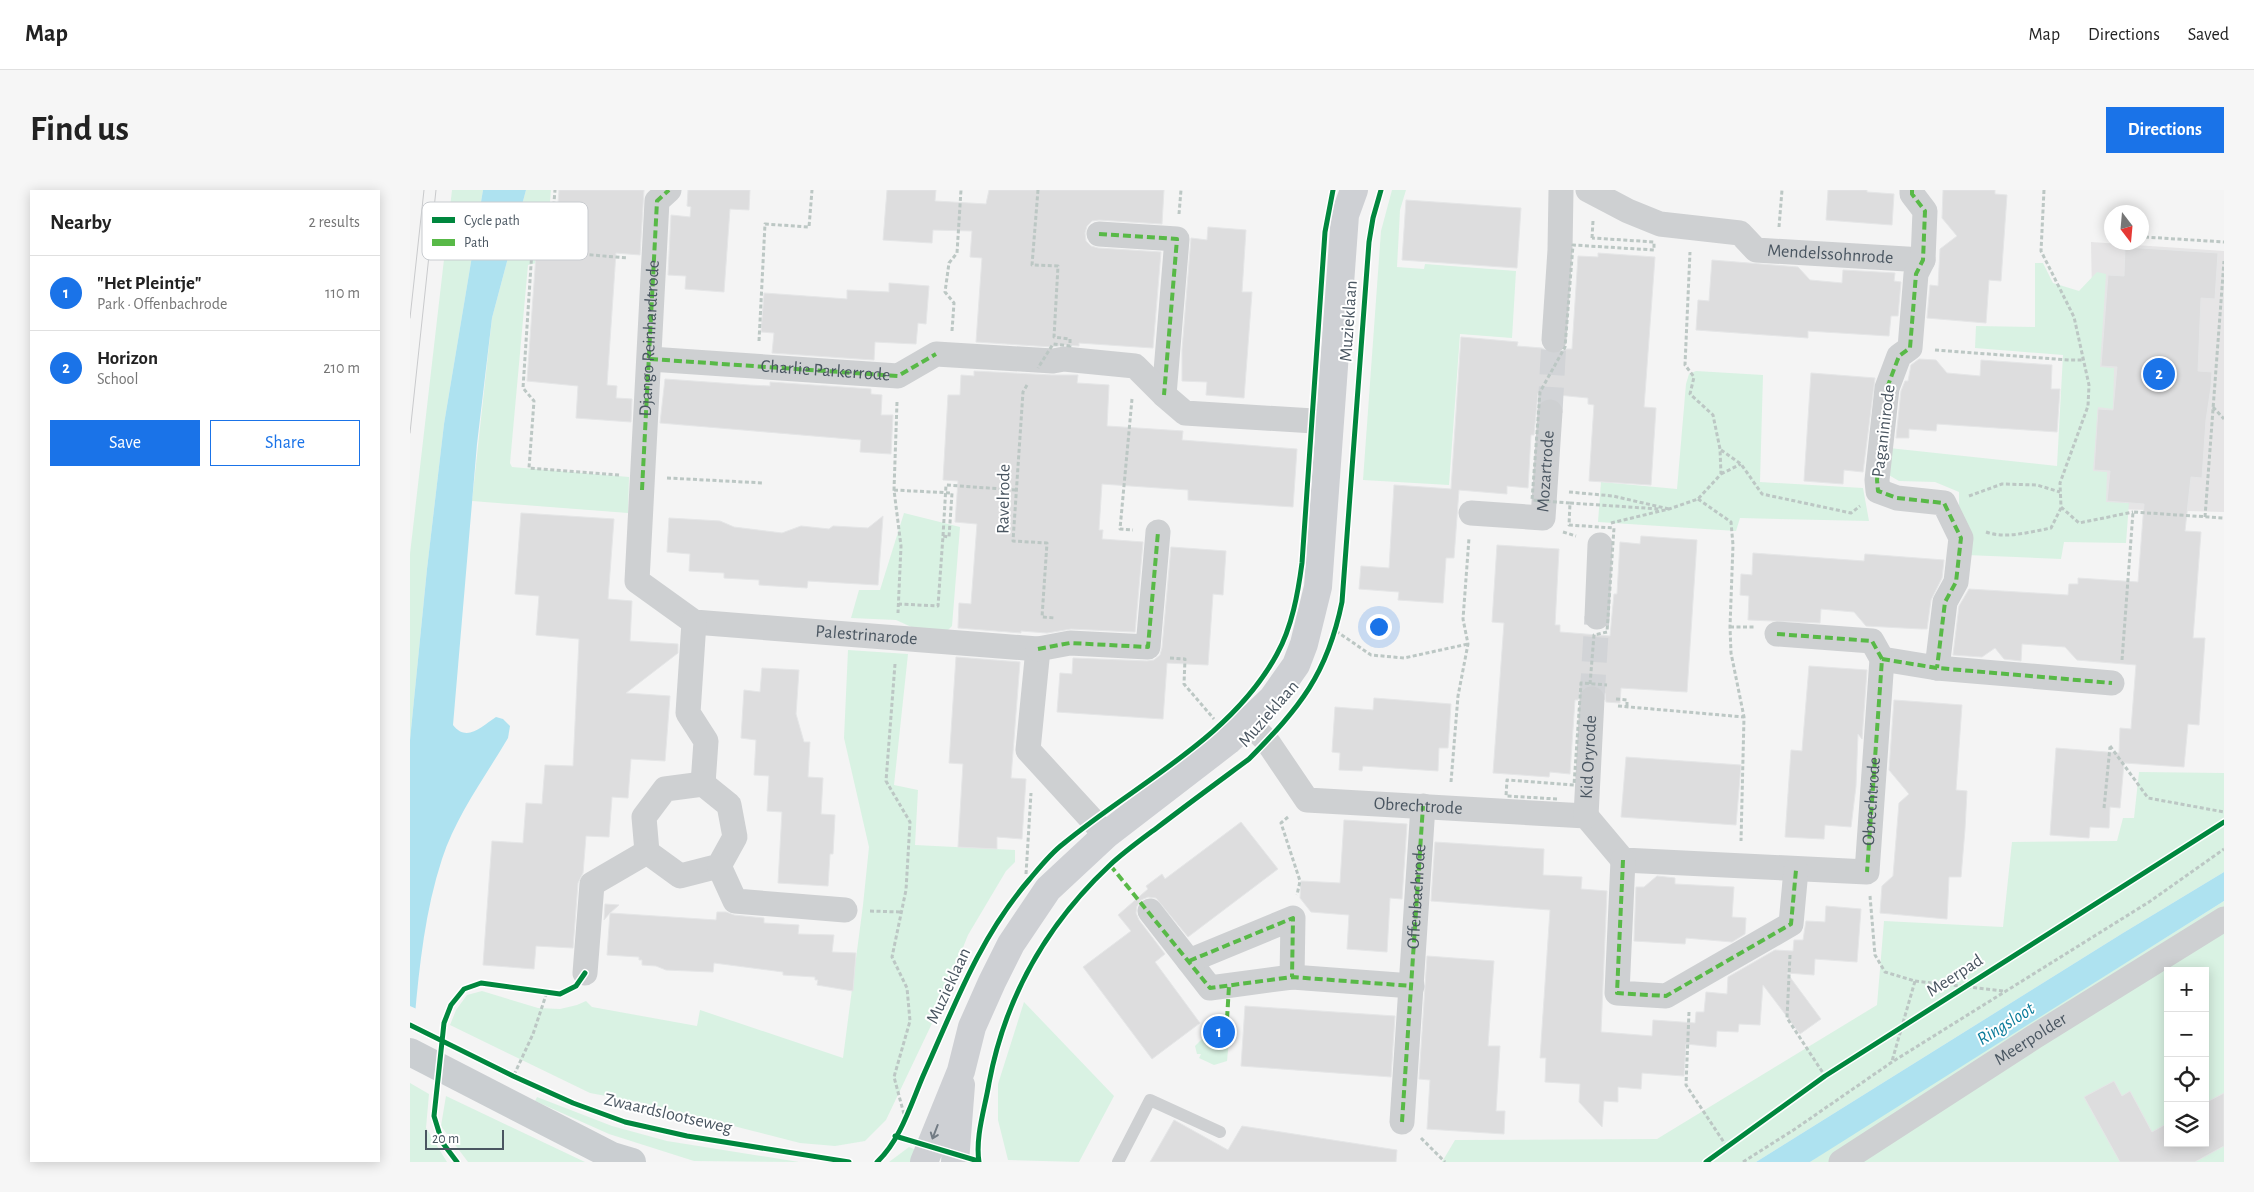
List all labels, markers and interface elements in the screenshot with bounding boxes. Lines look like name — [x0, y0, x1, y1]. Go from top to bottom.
text: Map — [25, 22, 68, 46]
text: Map — [2029, 26, 2060, 44]
text: Directions — [2088, 26, 2160, 44]
text: Saved — [2188, 26, 2229, 44]
button: Directions — [2106, 107, 2224, 153]
text: Find us — [30, 112, 129, 147]
legend — [422, 202, 588, 260]
north arrow — [2104, 205, 2149, 250]
text: Nearby — [50, 212, 111, 233]
text: 2 results — [308, 214, 360, 230]
text: Cycle path — [464, 214, 520, 228]
text: Path — [464, 236, 489, 250]
street label: Mendelssohnrode — [1767, 242, 1894, 267]
street label: Django Reinhardtrode — [637, 259, 663, 417]
text: "Het Pleintje" — [97, 274, 201, 293]
street label: Muzieklaan — [1337, 280, 1361, 362]
text: 1 — [63, 285, 69, 301]
text: 110 m — [325, 285, 360, 301]
text: Park · Offenbachrode — [97, 296, 227, 312]
text: Horizon — [97, 349, 158, 368]
pin: 2 — [2143, 355, 2175, 393]
street label: Charlie Parkerrode — [760, 358, 891, 384]
text: 2 — [62, 360, 70, 376]
text: 210 m — [323, 360, 360, 376]
text: School — [97, 371, 138, 387]
street label: Paganinirode — [1869, 384, 1899, 478]
button: Save — [50, 420, 200, 466]
button: Share — [210, 420, 360, 466]
street label: Mozartrode — [1534, 430, 1558, 513]
street label: Ravelrode — [994, 464, 1014, 534]
your location — [1366, 614, 1392, 640]
street label: Palestrinarode — [815, 623, 918, 649]
street label: Muzieklaan — [1235, 677, 1303, 751]
street label: Kid Oryrode — [1578, 715, 1600, 799]
street label: Obrechtrode — [1860, 756, 1884, 846]
street label: Obrechtrode — [1373, 795, 1463, 818]
street label: Offenbachrode — [1405, 843, 1429, 950]
street label: Muzieklaan — [924, 945, 974, 1027]
street label: Meerpad — [1924, 951, 1986, 1001]
map controls — [2164, 967, 2209, 1147]
button: + — [2164, 967, 2209, 1012]
water label: Ringsloot — [1974, 999, 2039, 1049]
street label: Meerpolder — [1991, 1010, 2070, 1069]
button: − — [2164, 1012, 2209, 1057]
pin: 1 — [1203, 1013, 1235, 1051]
button: locate — [2164, 1057, 2209, 1102]
street label: Zwaardslootseweg — [602, 1091, 734, 1138]
button: layers — [2164, 1102, 2209, 1147]
one-way arrow — [930, 1124, 939, 1139]
scale bar — [425, 1127, 504, 1150]
text: 20 m — [432, 1132, 459, 1146]

